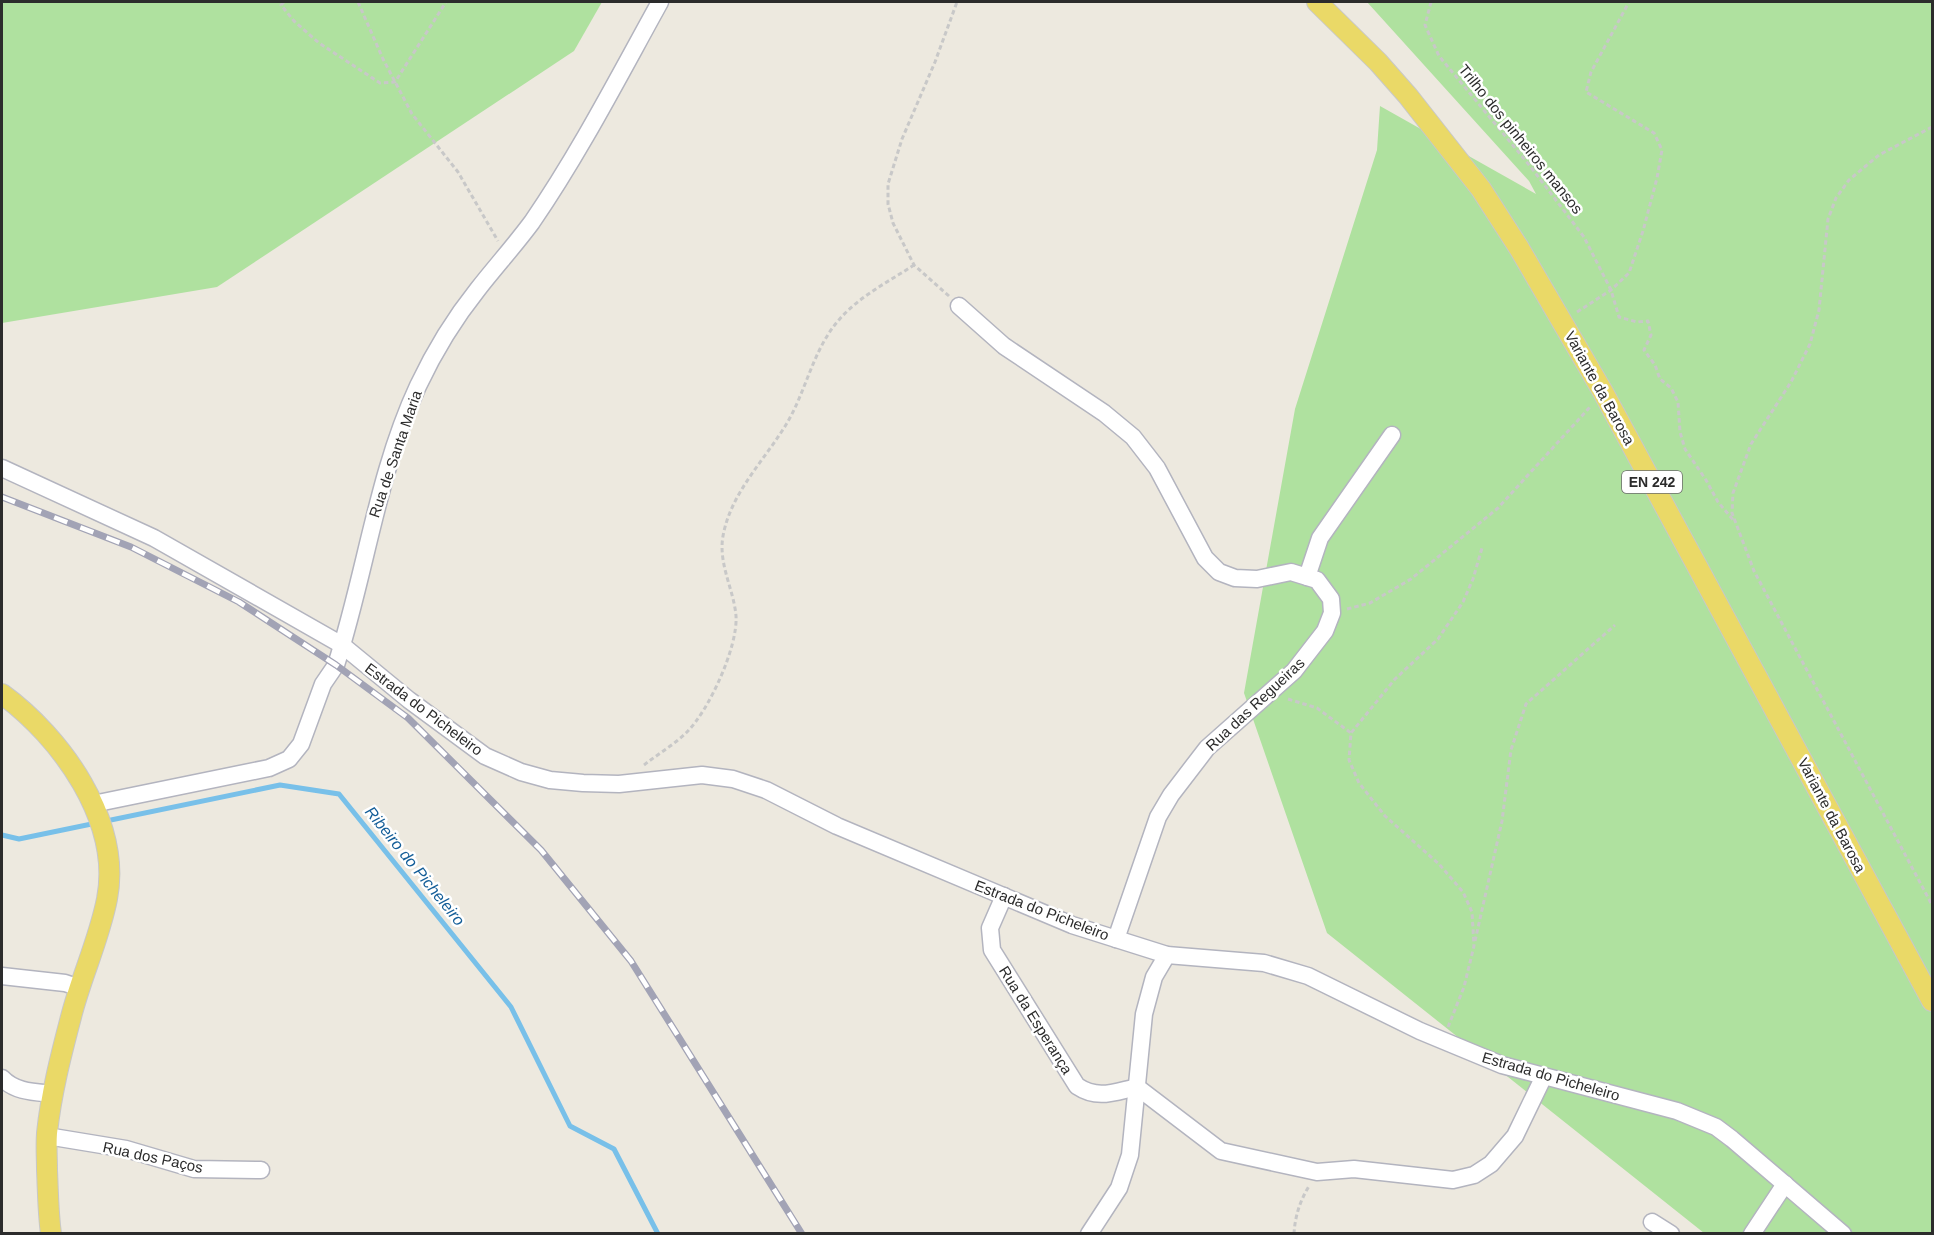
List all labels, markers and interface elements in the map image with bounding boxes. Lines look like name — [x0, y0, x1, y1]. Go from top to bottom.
street label: Trilho dos pinheiros mansos — [1456, 61, 1586, 217]
street label: Variante da Barosa — [1562, 328, 1639, 448]
street label: Rua de Santa Maria — [365, 388, 425, 520]
road number: EN 242 — [1622, 471, 1682, 493]
street label: Rua das Regueiras — [1202, 654, 1308, 754]
street label: Estrada do Picheleiro — [362, 659, 486, 759]
street label: Variante da Barosa — [1795, 755, 1870, 876]
water label: Ribeiro do Picheleiro — [362, 803, 468, 929]
street label: Estrada do Picheleiro — [972, 877, 1112, 943]
street label: Rua da Esperança — [996, 963, 1076, 1078]
street label: Estrada do Picheleiro — [1480, 1048, 1622, 1104]
street label: Rua dos Paços — [101, 1138, 205, 1176]

